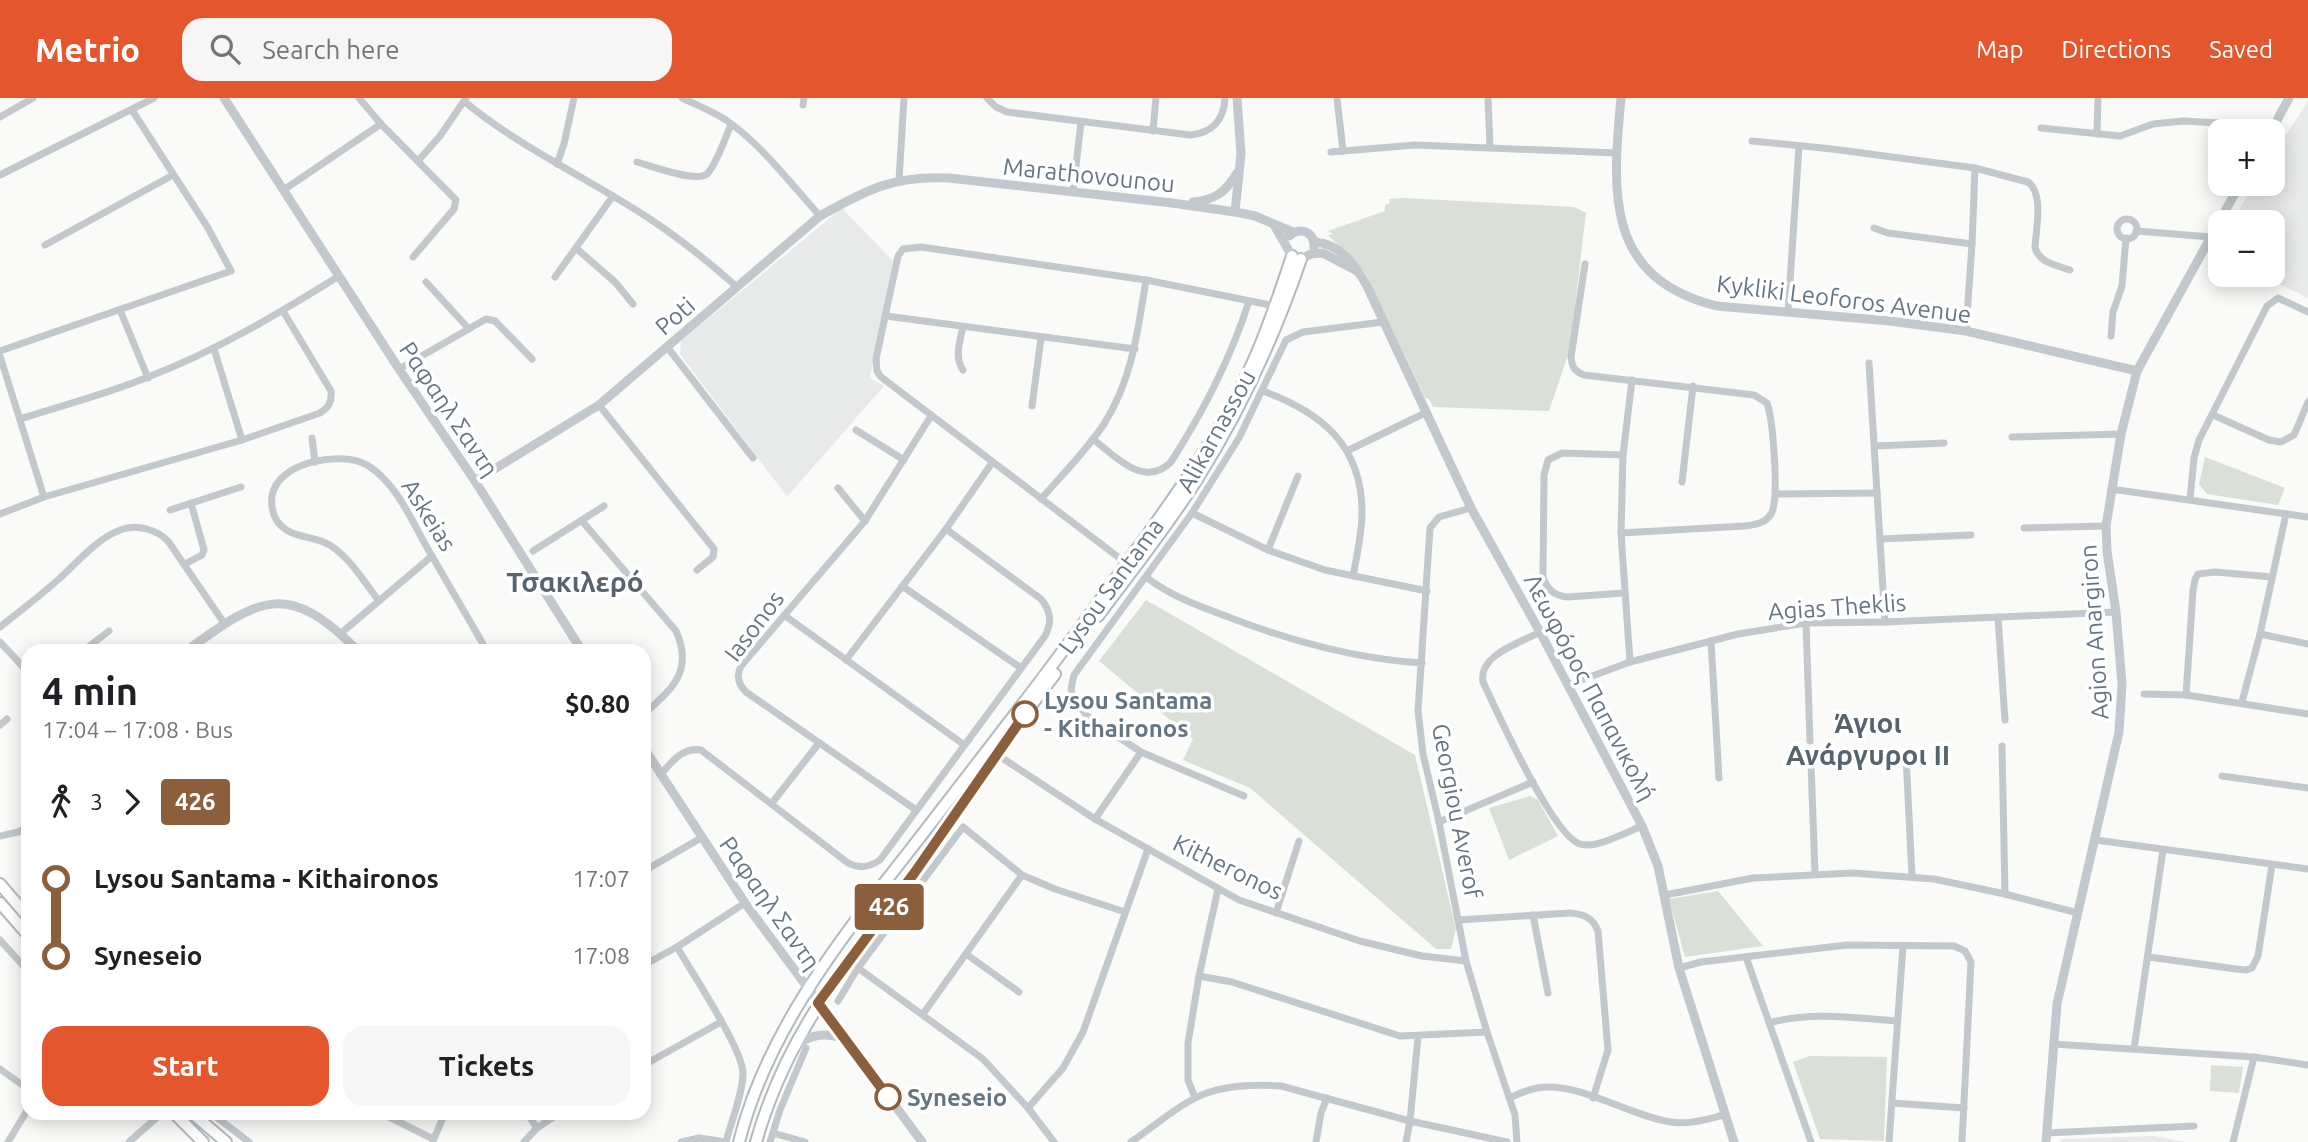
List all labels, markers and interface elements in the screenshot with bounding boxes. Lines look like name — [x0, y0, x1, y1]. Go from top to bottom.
search box — [182, 18, 672, 81]
icon: search — [206, 30, 244, 68]
text: Metrio — [35, 31, 140, 68]
text: Search here — [262, 35, 400, 64]
text: Map — [1976, 36, 2023, 63]
text: Directions — [2061, 36, 2171, 63]
text: Saved — [2209, 36, 2273, 63]
map controls — [2208, 119, 2285, 287]
button: + — [2208, 119, 2285, 196]
street label: Marathovounou — [1002, 153, 1176, 197]
button: − — [2208, 210, 2285, 287]
street label: Kykliki Leoforos Avenue — [1715, 270, 1973, 328]
street label: Poti — [650, 292, 700, 340]
street label: Ραφαηλ Σαντη — [394, 337, 504, 481]
street label: Alikarnassou — [1171, 365, 1261, 497]
street label: Askeias — [396, 474, 462, 556]
street label: Lysou Santama — [1053, 513, 1169, 659]
street label: Agion Anargiron — [2074, 543, 2114, 721]
district label: Τσακιλερό — [506, 566, 644, 597]
street label: Λεωφόρος Παπανικολή — [1519, 569, 1661, 805]
street label: Iasonos — [719, 585, 789, 667]
street label: Agias Theklis — [1767, 589, 1907, 625]
text: 4 min — [42, 670, 138, 712]
place label: Lysou Santama - Kithaironos — [1044, 687, 1212, 742]
text: $0.80 — [565, 689, 630, 718]
marker: Lysou Santama - Kithaironos — [1012, 701, 1038, 727]
district label: Άγιοι Ανάργυροι ΙΙ — [1786, 707, 1950, 770]
text: 17:04 – 17:08 · Bus — [42, 717, 233, 742]
street label: Georgiou Averof — [1427, 721, 1487, 902]
icon: walk — [42, 783, 80, 821]
icon: forward — [113, 783, 151, 821]
text: 426 — [175, 788, 216, 815]
text: 3 — [90, 789, 103, 814]
street label: Kitheronos — [1169, 829, 1287, 905]
street label: Ραφαηλ Σαντη — [714, 831, 826, 975]
text: Lysou Santama - Kithaironos — [94, 864, 439, 893]
text: 17:07 — [572, 866, 630, 891]
line badge: 426 — [849, 884, 929, 930]
text: 426 — [869, 893, 909, 920]
text: Syneseio — [94, 941, 203, 970]
text: 17:08 — [572, 943, 630, 968]
button: Start — [42, 1026, 329, 1106]
button: Tickets — [343, 1026, 630, 1106]
marker: Syneseio — [875, 1084, 901, 1110]
place label: Syneseio — [907, 1084, 1007, 1111]

